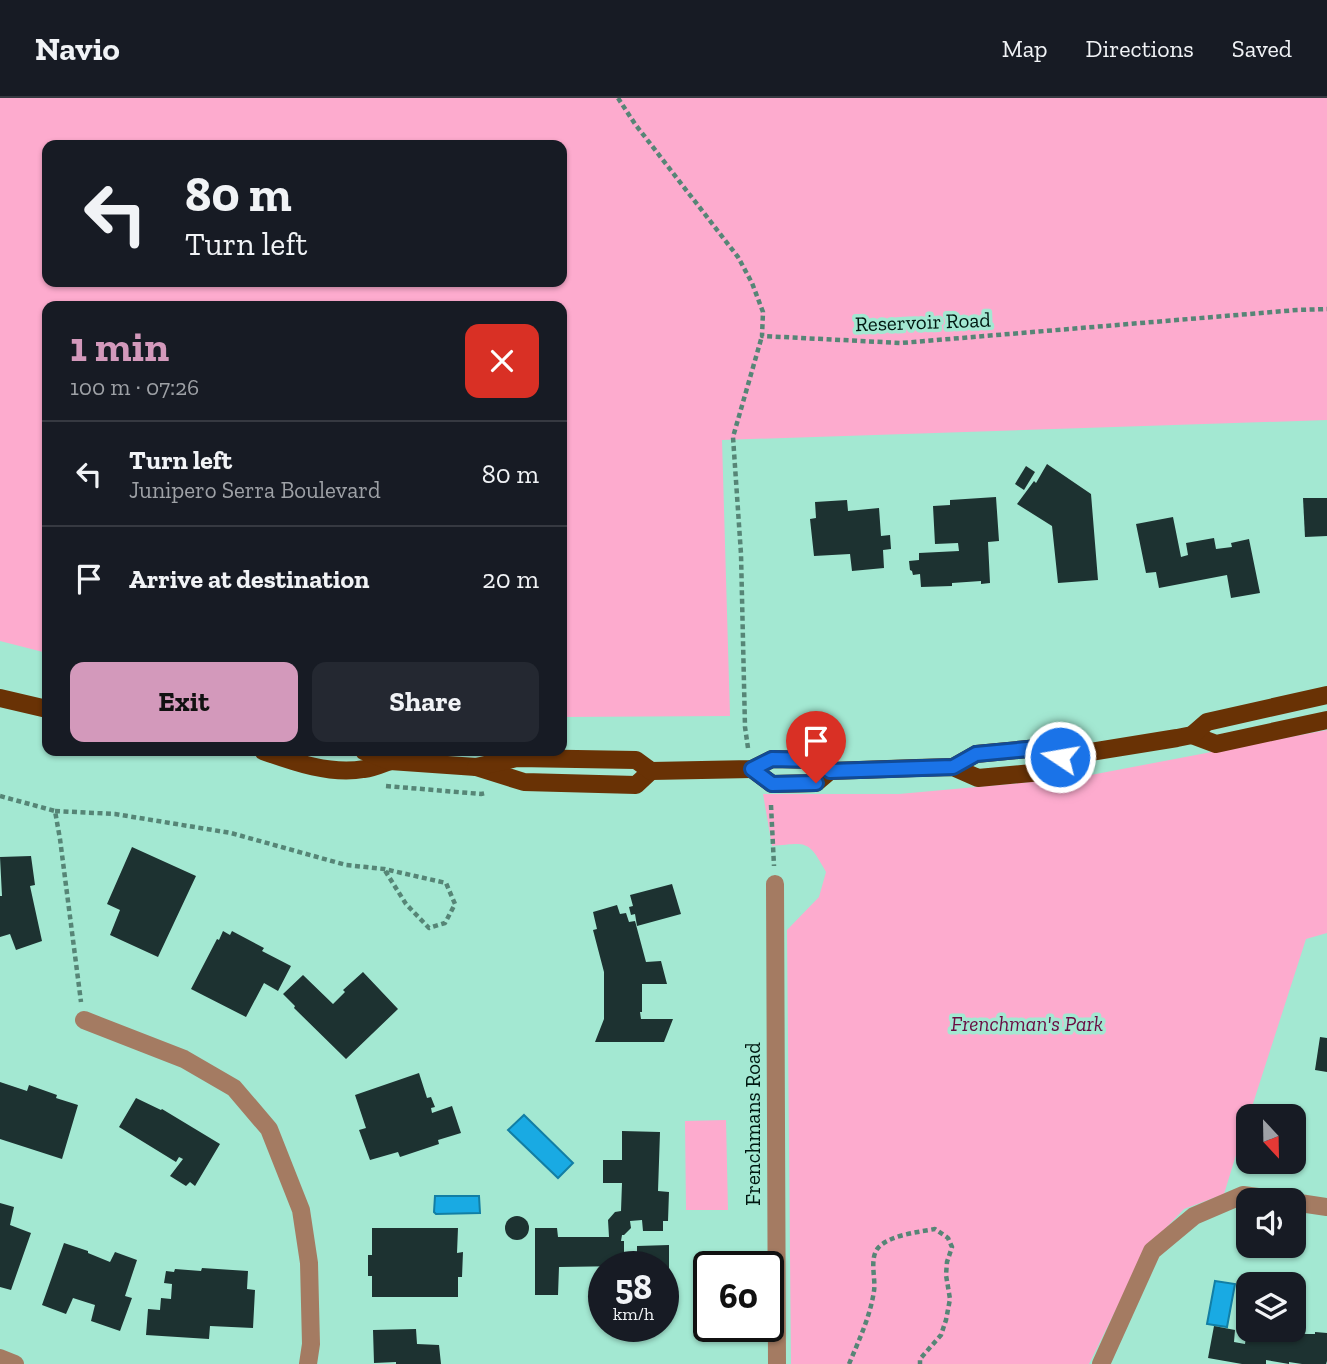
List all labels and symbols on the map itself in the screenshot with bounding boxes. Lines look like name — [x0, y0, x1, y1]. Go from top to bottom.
street label: Reservoir Road — [855, 307, 992, 336]
pin — [786, 711, 846, 783]
position arrow — [1023, 720, 1097, 794]
park label: Frenchman's Park — [951, 1011, 1103, 1036]
street label: Frenchmans Road — [740, 1042, 765, 1206]
north arrow — [1236, 1104, 1306, 1174]
speed limit sign: 60 — [693, 1251, 784, 1342]

